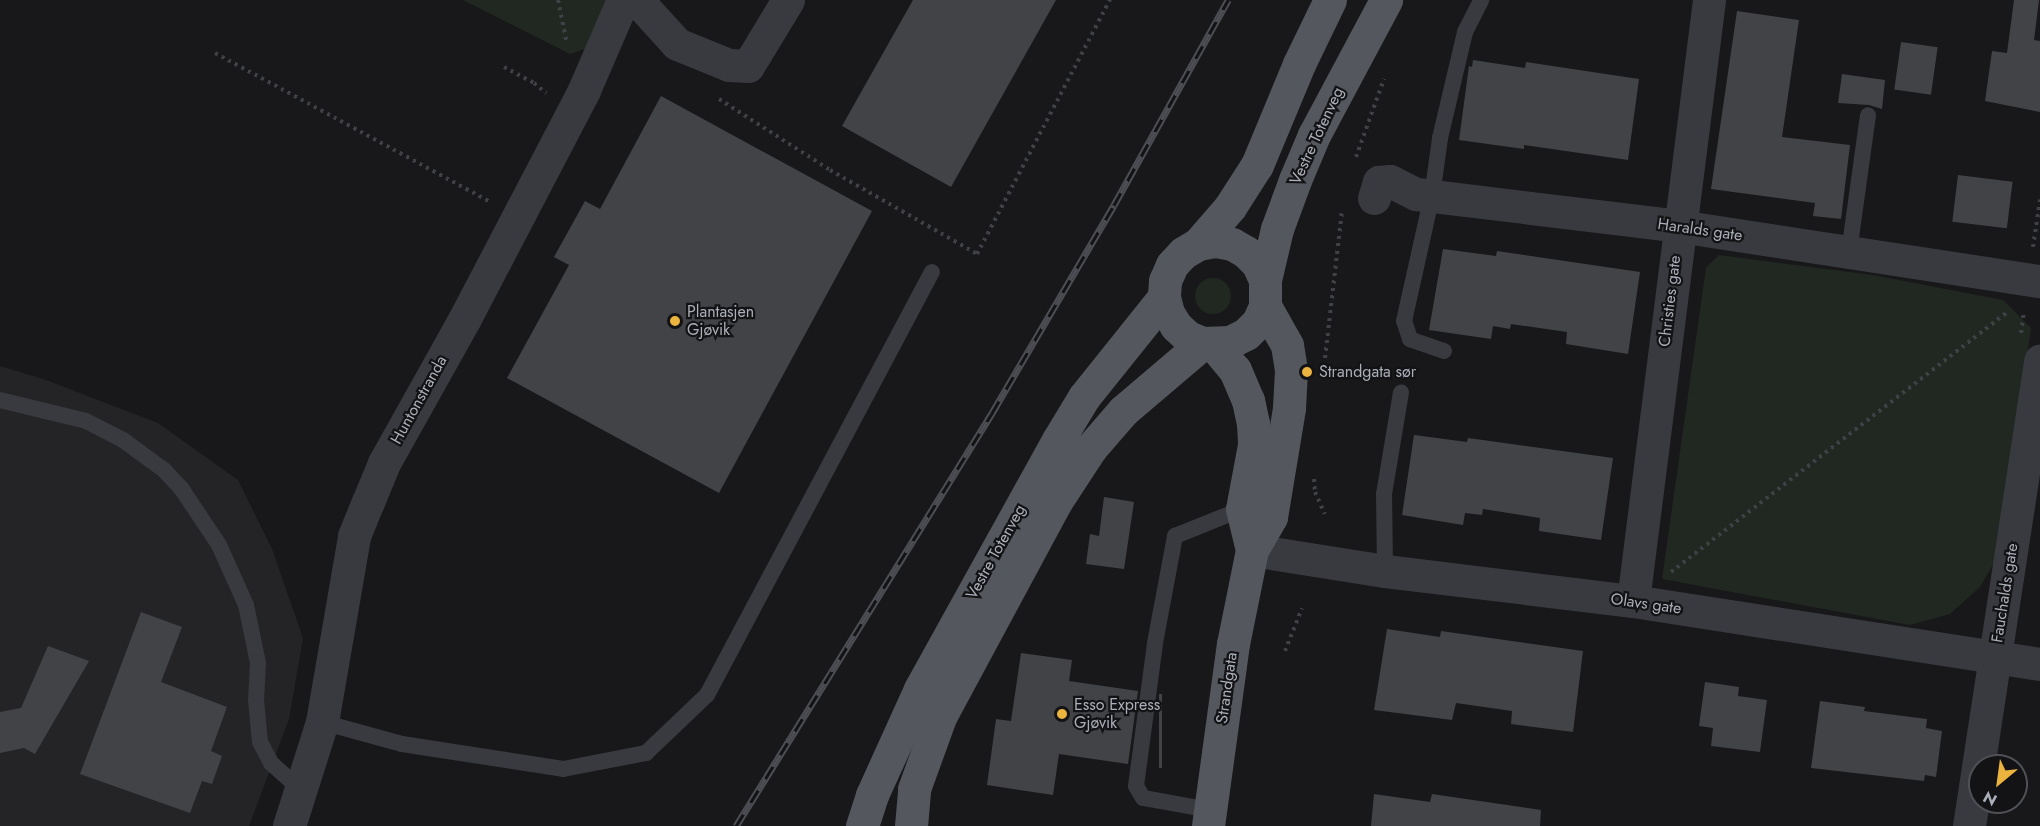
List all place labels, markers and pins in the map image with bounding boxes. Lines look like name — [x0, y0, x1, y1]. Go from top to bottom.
place label: Plantasjen Gjøvik — [687, 302, 754, 340]
marker: Plantasjen Gjøvik — [668, 314, 682, 328]
place label: Strandgata sør — [1319, 362, 1416, 382]
marker: Strandgata sør — [1300, 365, 1314, 379]
place label: Esso Express Gjøvik — [1074, 695, 1160, 733]
marker: Esso Express Gjøvik — [1055, 707, 1069, 721]

